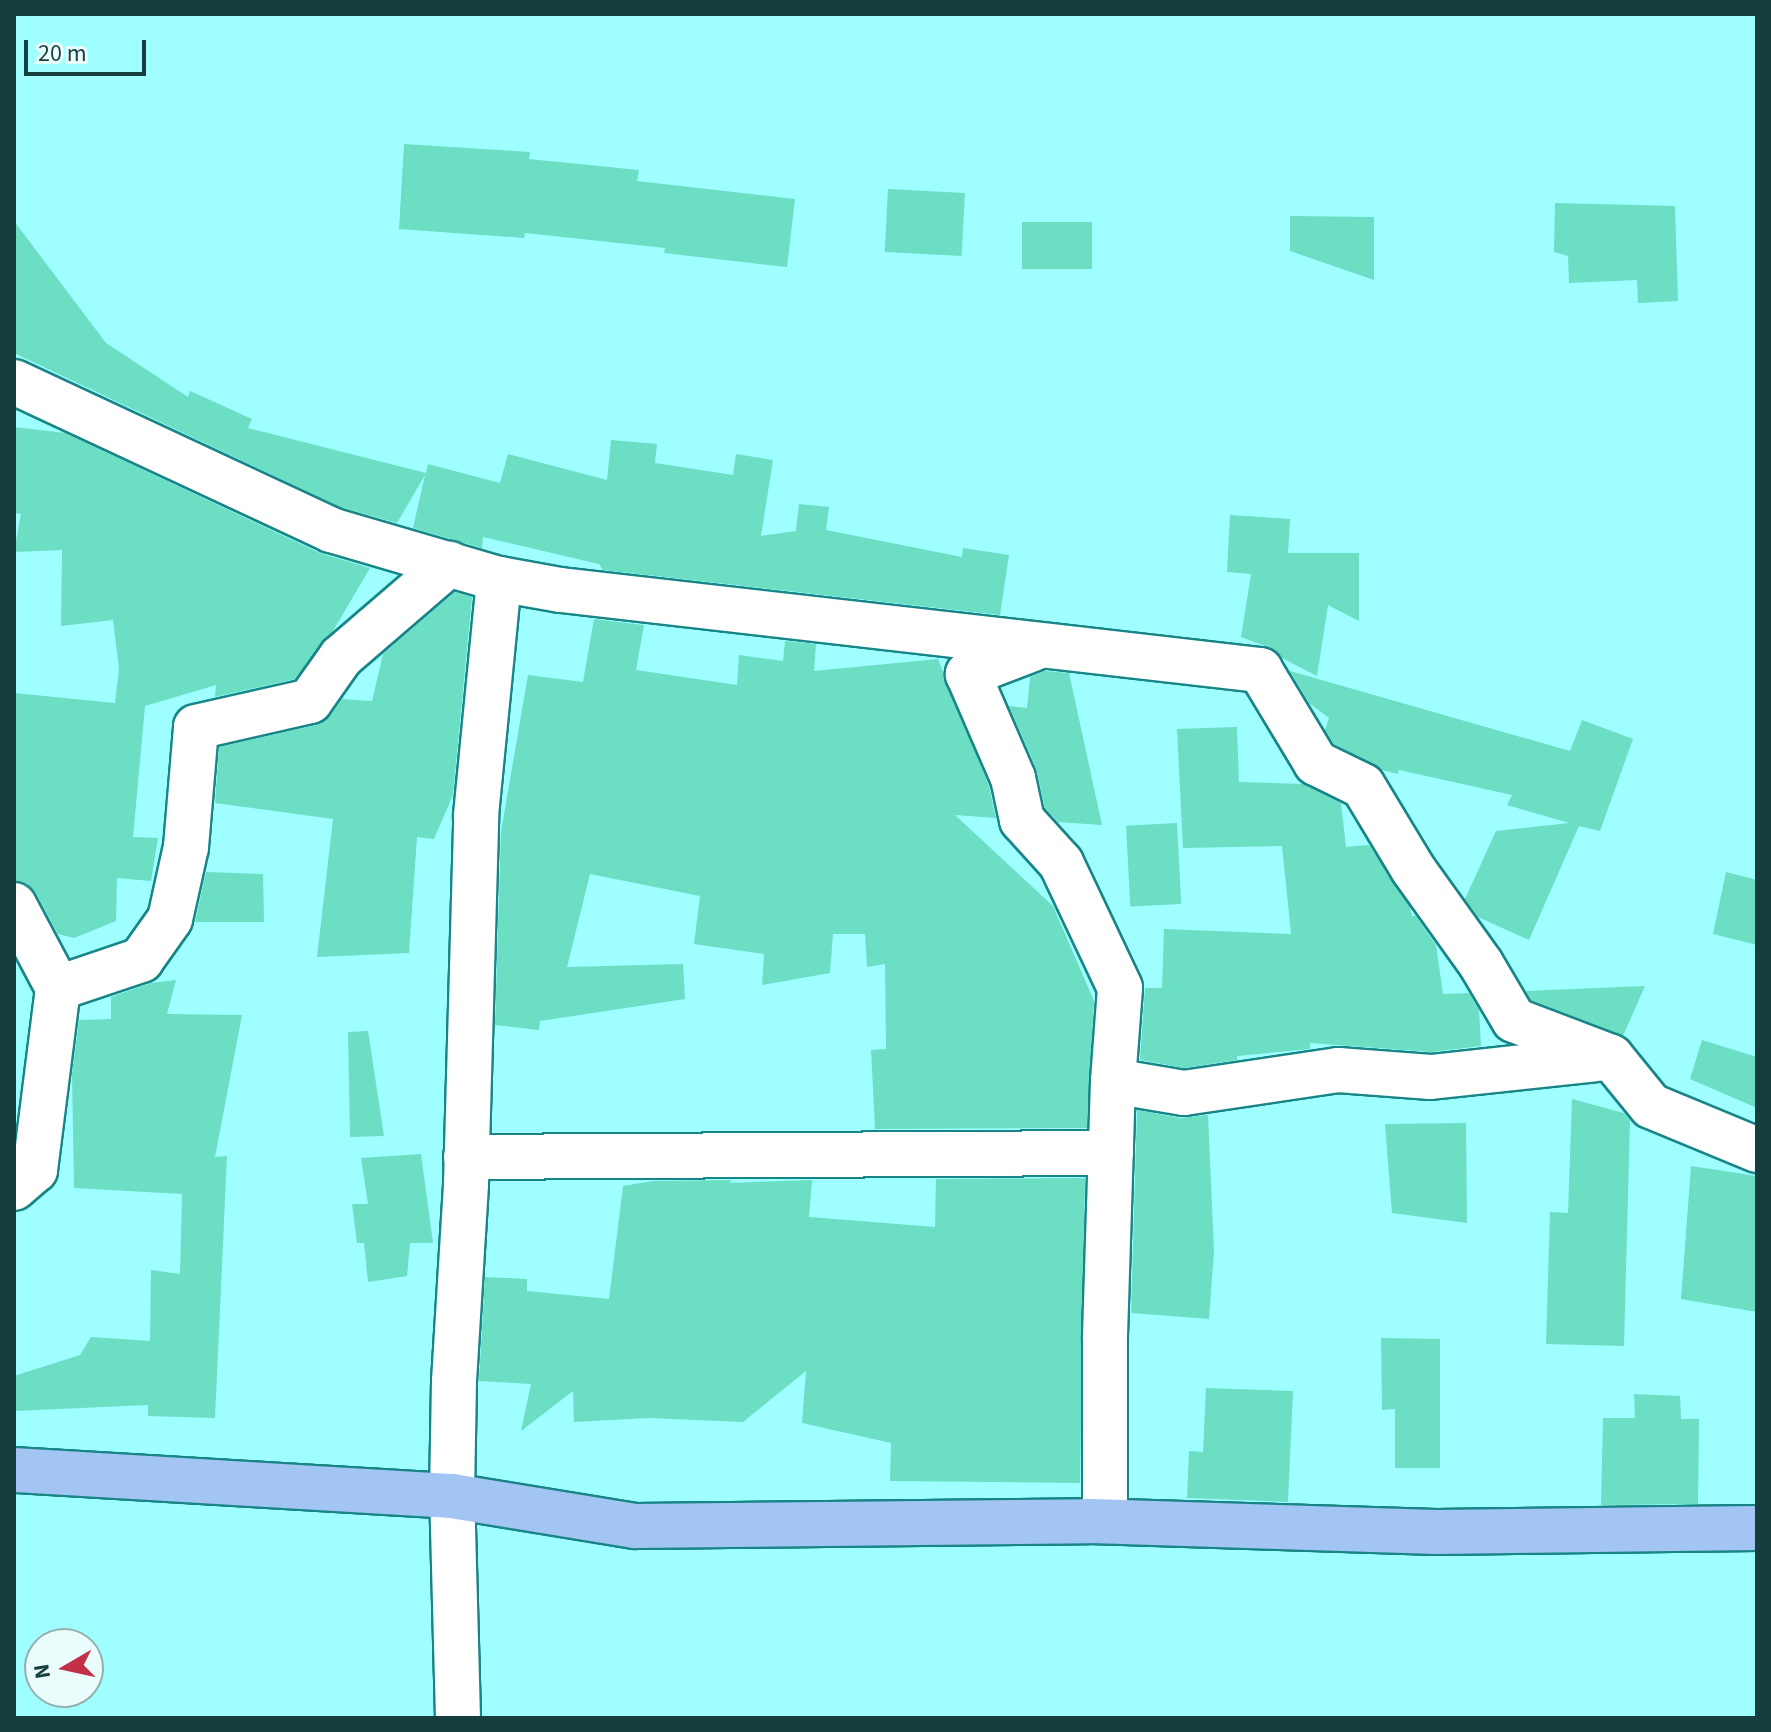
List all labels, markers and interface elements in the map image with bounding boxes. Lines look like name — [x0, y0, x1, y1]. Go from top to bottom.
scale bar — [28, 24, 150, 74]
text: 20 m — [38, 36, 87, 71]
north arrow — [24, 1628, 104, 1708]
text: N — [25, 1662, 59, 1681]

